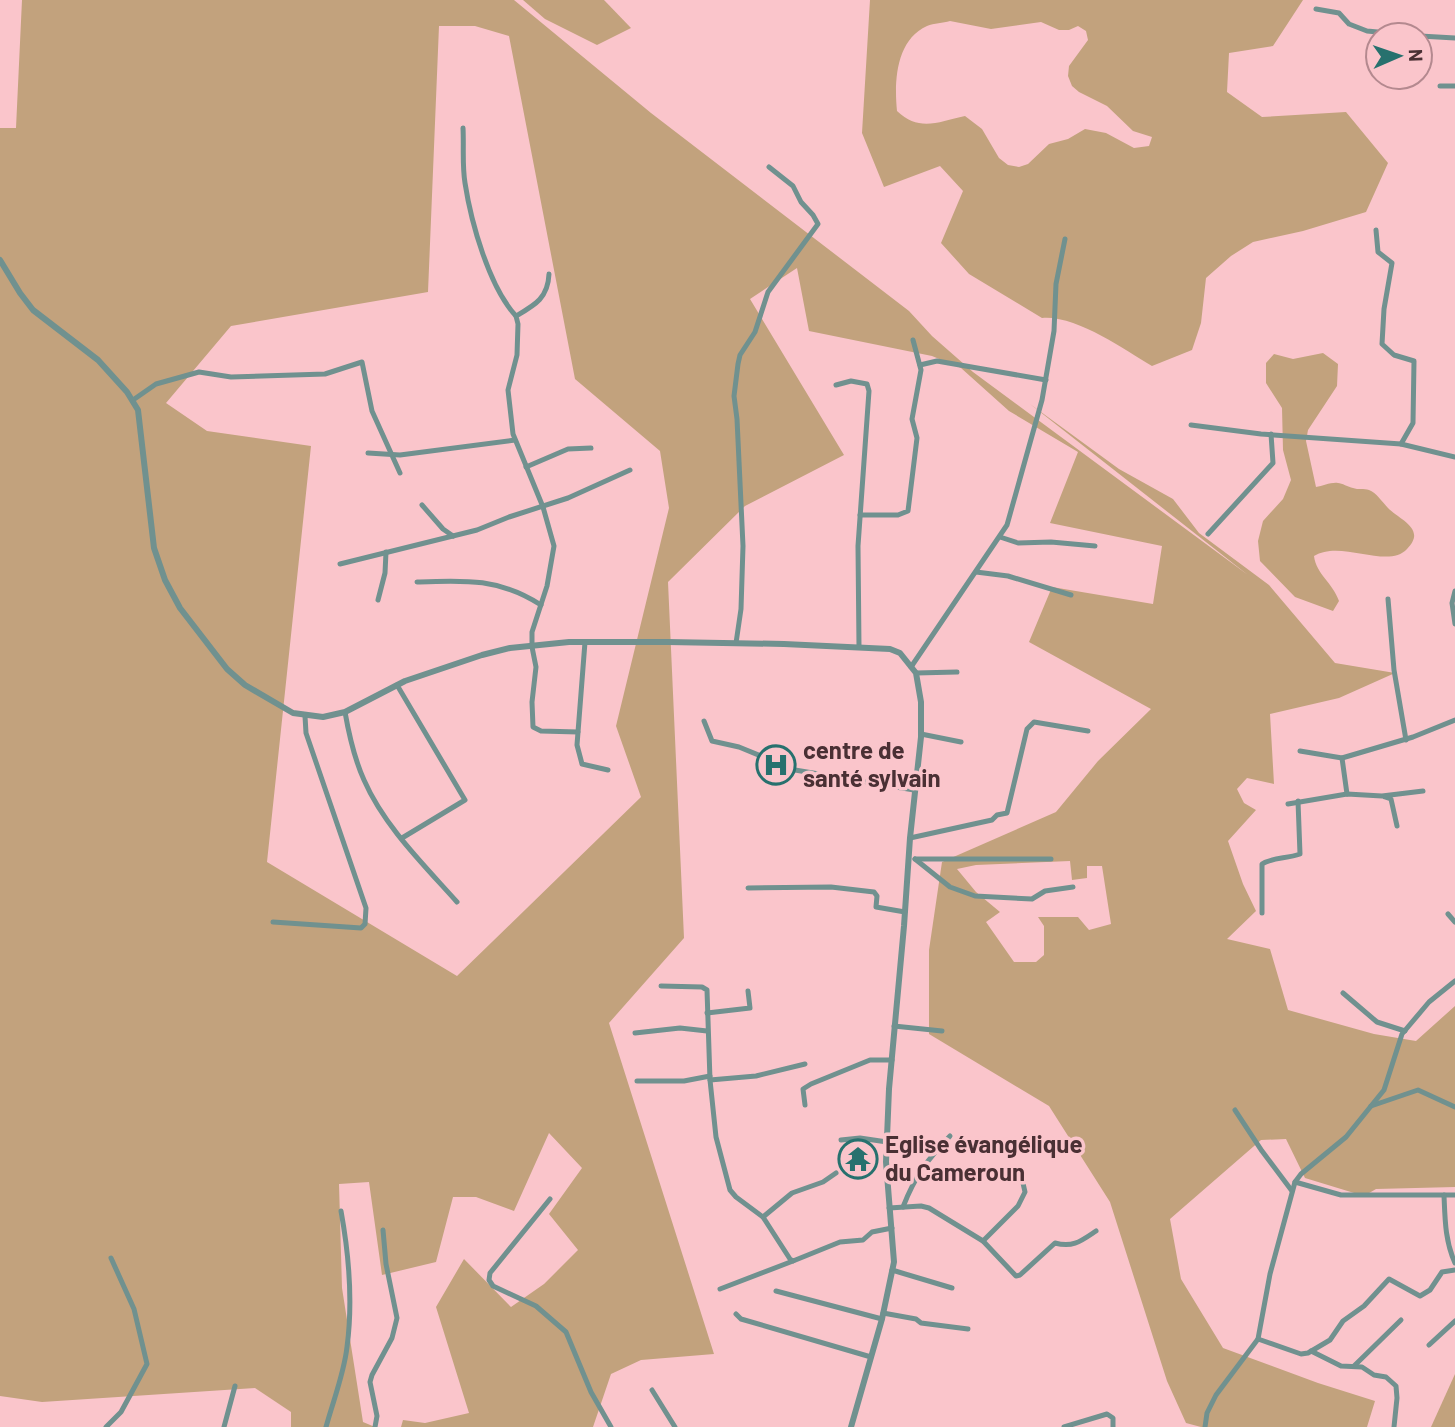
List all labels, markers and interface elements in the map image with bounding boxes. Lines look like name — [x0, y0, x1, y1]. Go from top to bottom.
north arrow — [1364, 21, 1434, 91]
text: N — [1405, 49, 1428, 62]
place label: centre de santé sylvain — [803, 735, 941, 792]
hospital icon: centre de santé sylvain — [755, 744, 797, 786]
place label: Eglise évangélique du Cameroun — [885, 1129, 1083, 1186]
temple icon: Eglise évangélique du Cameroun — [837, 1138, 879, 1180]

